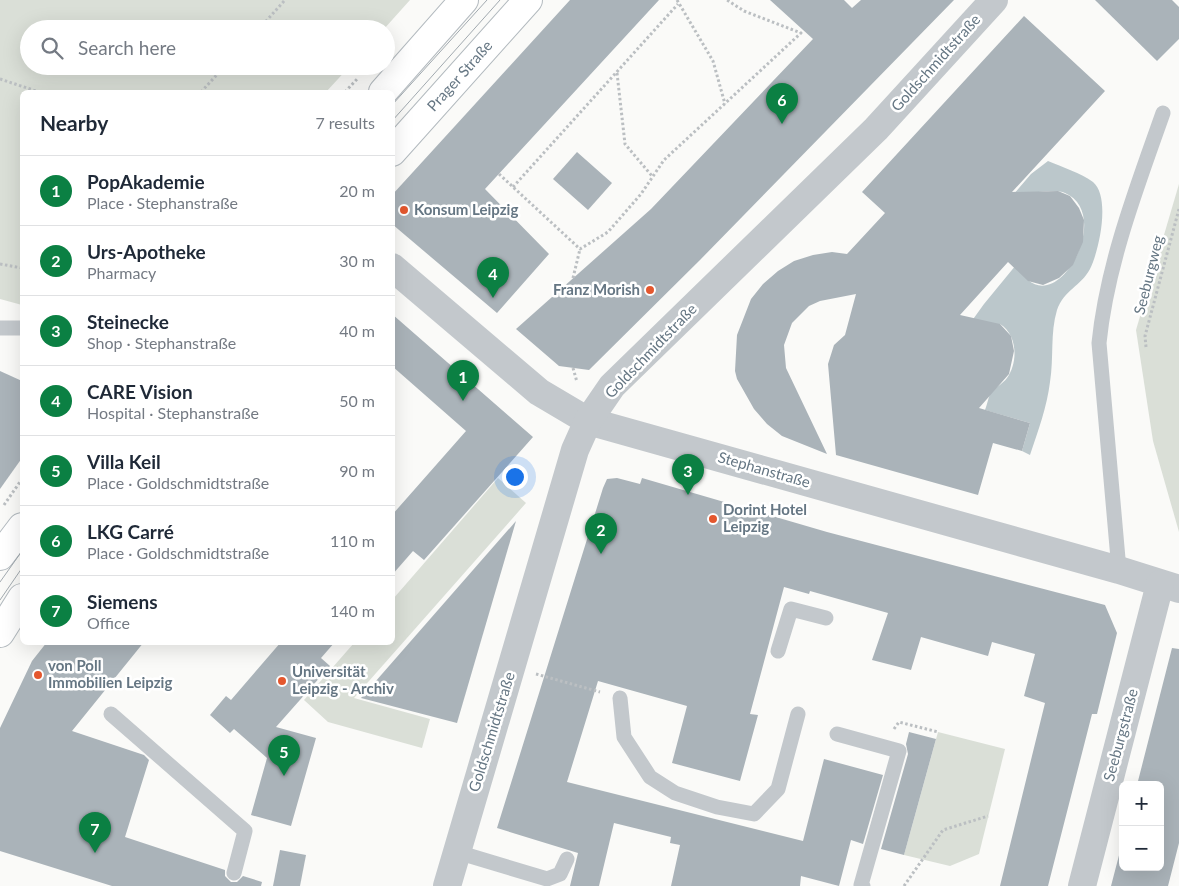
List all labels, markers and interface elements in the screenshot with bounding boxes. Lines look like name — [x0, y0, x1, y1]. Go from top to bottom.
street label: Goldschmidtstraße — [887, 10, 984, 115]
search box — [20, 20, 395, 75]
icon: search — [38, 34, 66, 62]
text: Search here — [78, 36, 176, 59]
street label: Prager Straße — [423, 36, 496, 114]
pin: 6 — [766, 83, 798, 124]
text: Nearby — [40, 110, 108, 135]
text: 7 results — [315, 113, 375, 132]
text: PopAkademie — [87, 170, 205, 193]
text: 1 — [51, 181, 61, 200]
text: 20 m — [339, 181, 375, 200]
text: Place · Stephanstraße — [87, 193, 238, 212]
place label: Konsum Leipzig — [414, 200, 518, 218]
marker: Konsum Leipzig — [398, 204, 410, 216]
street label: Seeburgweg — [1129, 233, 1167, 316]
text: Urs-Apotheke — [87, 240, 206, 263]
text: 2 — [51, 251, 61, 270]
text: 30 m — [339, 251, 375, 270]
pin: 4 — [477, 257, 509, 298]
text: Pharmacy — [87, 263, 156, 282]
place label: Franz Morish — [553, 280, 640, 298]
marker: Franz Morish — [644, 284, 656, 296]
street label: Goldschmidtstraße — [601, 299, 700, 401]
text: Steinecke — [87, 310, 169, 333]
text: 3 — [51, 321, 61, 340]
text: 40 m — [339, 321, 375, 340]
text: Shop · Stephanstraße — [87, 333, 236, 352]
pin: 1 — [447, 360, 479, 401]
text: CARE Vision — [87, 380, 193, 403]
text: 4 — [51, 391, 61, 410]
text: 50 m — [339, 391, 375, 410]
text: Hospital · Stephanstraße — [87, 403, 259, 422]
street label: Stephanstraße — [716, 447, 812, 491]
text: Villa Keil — [87, 450, 161, 473]
pin: 3 — [672, 454, 704, 495]
text: 5 — [51, 461, 61, 480]
text: 90 m — [339, 461, 375, 480]
your location — [502, 464, 528, 490]
text: Place · Goldschmidtstraße — [87, 473, 269, 492]
place label: Dorint Hotel Leipzig — [723, 500, 807, 535]
pin: 2 — [585, 513, 617, 554]
marker: Dorint Hotel Leipzig — [707, 513, 719, 525]
text: LKG Carré — [87, 520, 174, 543]
text: 6 — [51, 531, 61, 550]
text: 110 m — [330, 531, 375, 550]
text: Place · Goldschmidtstraße — [87, 543, 269, 562]
text: Siemens — [87, 590, 157, 613]
text: 7 — [51, 601, 61, 620]
text: 140 m — [330, 601, 375, 620]
text: Office — [87, 613, 130, 632]
place label: von Poll Immobilien Leipzig — [48, 656, 172, 691]
place label: Universität Leipzig - Archiv — [292, 662, 394, 697]
marker: von Poll Immobilien Leipzig — [32, 669, 44, 681]
street label: Goldschmidtstraße — [464, 670, 518, 794]
marker: Universität Leipzig - Archiv — [276, 675, 288, 687]
street label: Seeburgstraße — [1099, 686, 1141, 783]
pin: 5 — [268, 735, 300, 776]
map controls — [1119, 781, 1164, 871]
button: + — [1119, 781, 1164, 826]
pin: 7 — [79, 812, 111, 853]
button: − — [1119, 826, 1164, 871]

